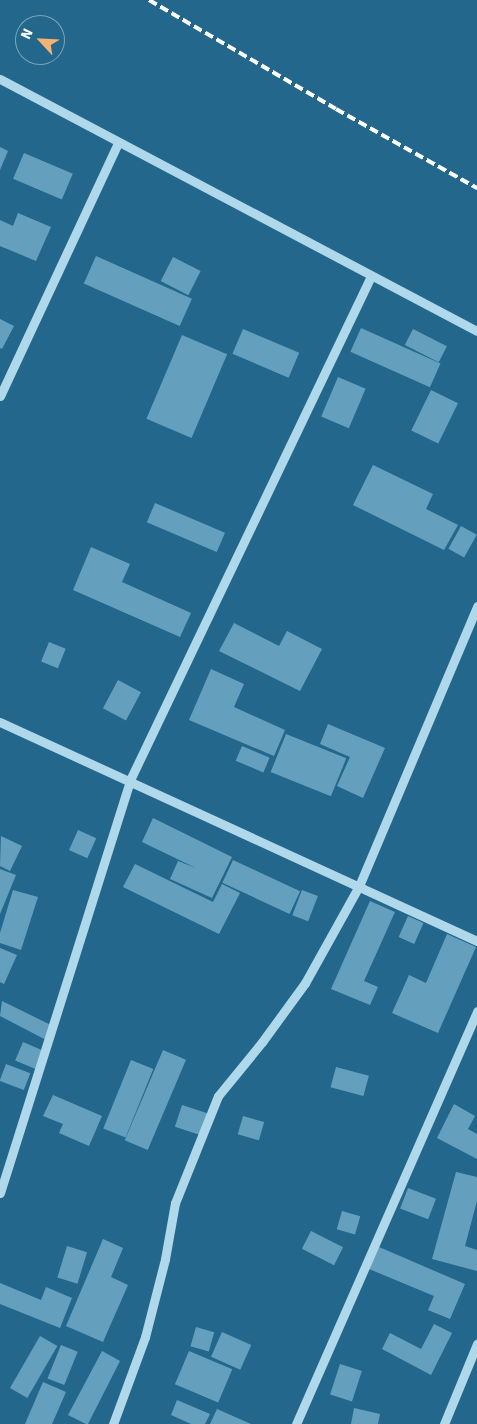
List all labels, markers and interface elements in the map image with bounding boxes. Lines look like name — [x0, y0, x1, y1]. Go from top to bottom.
north arrow — [15, 15, 65, 65]
text: N — [17, 26, 37, 42]

